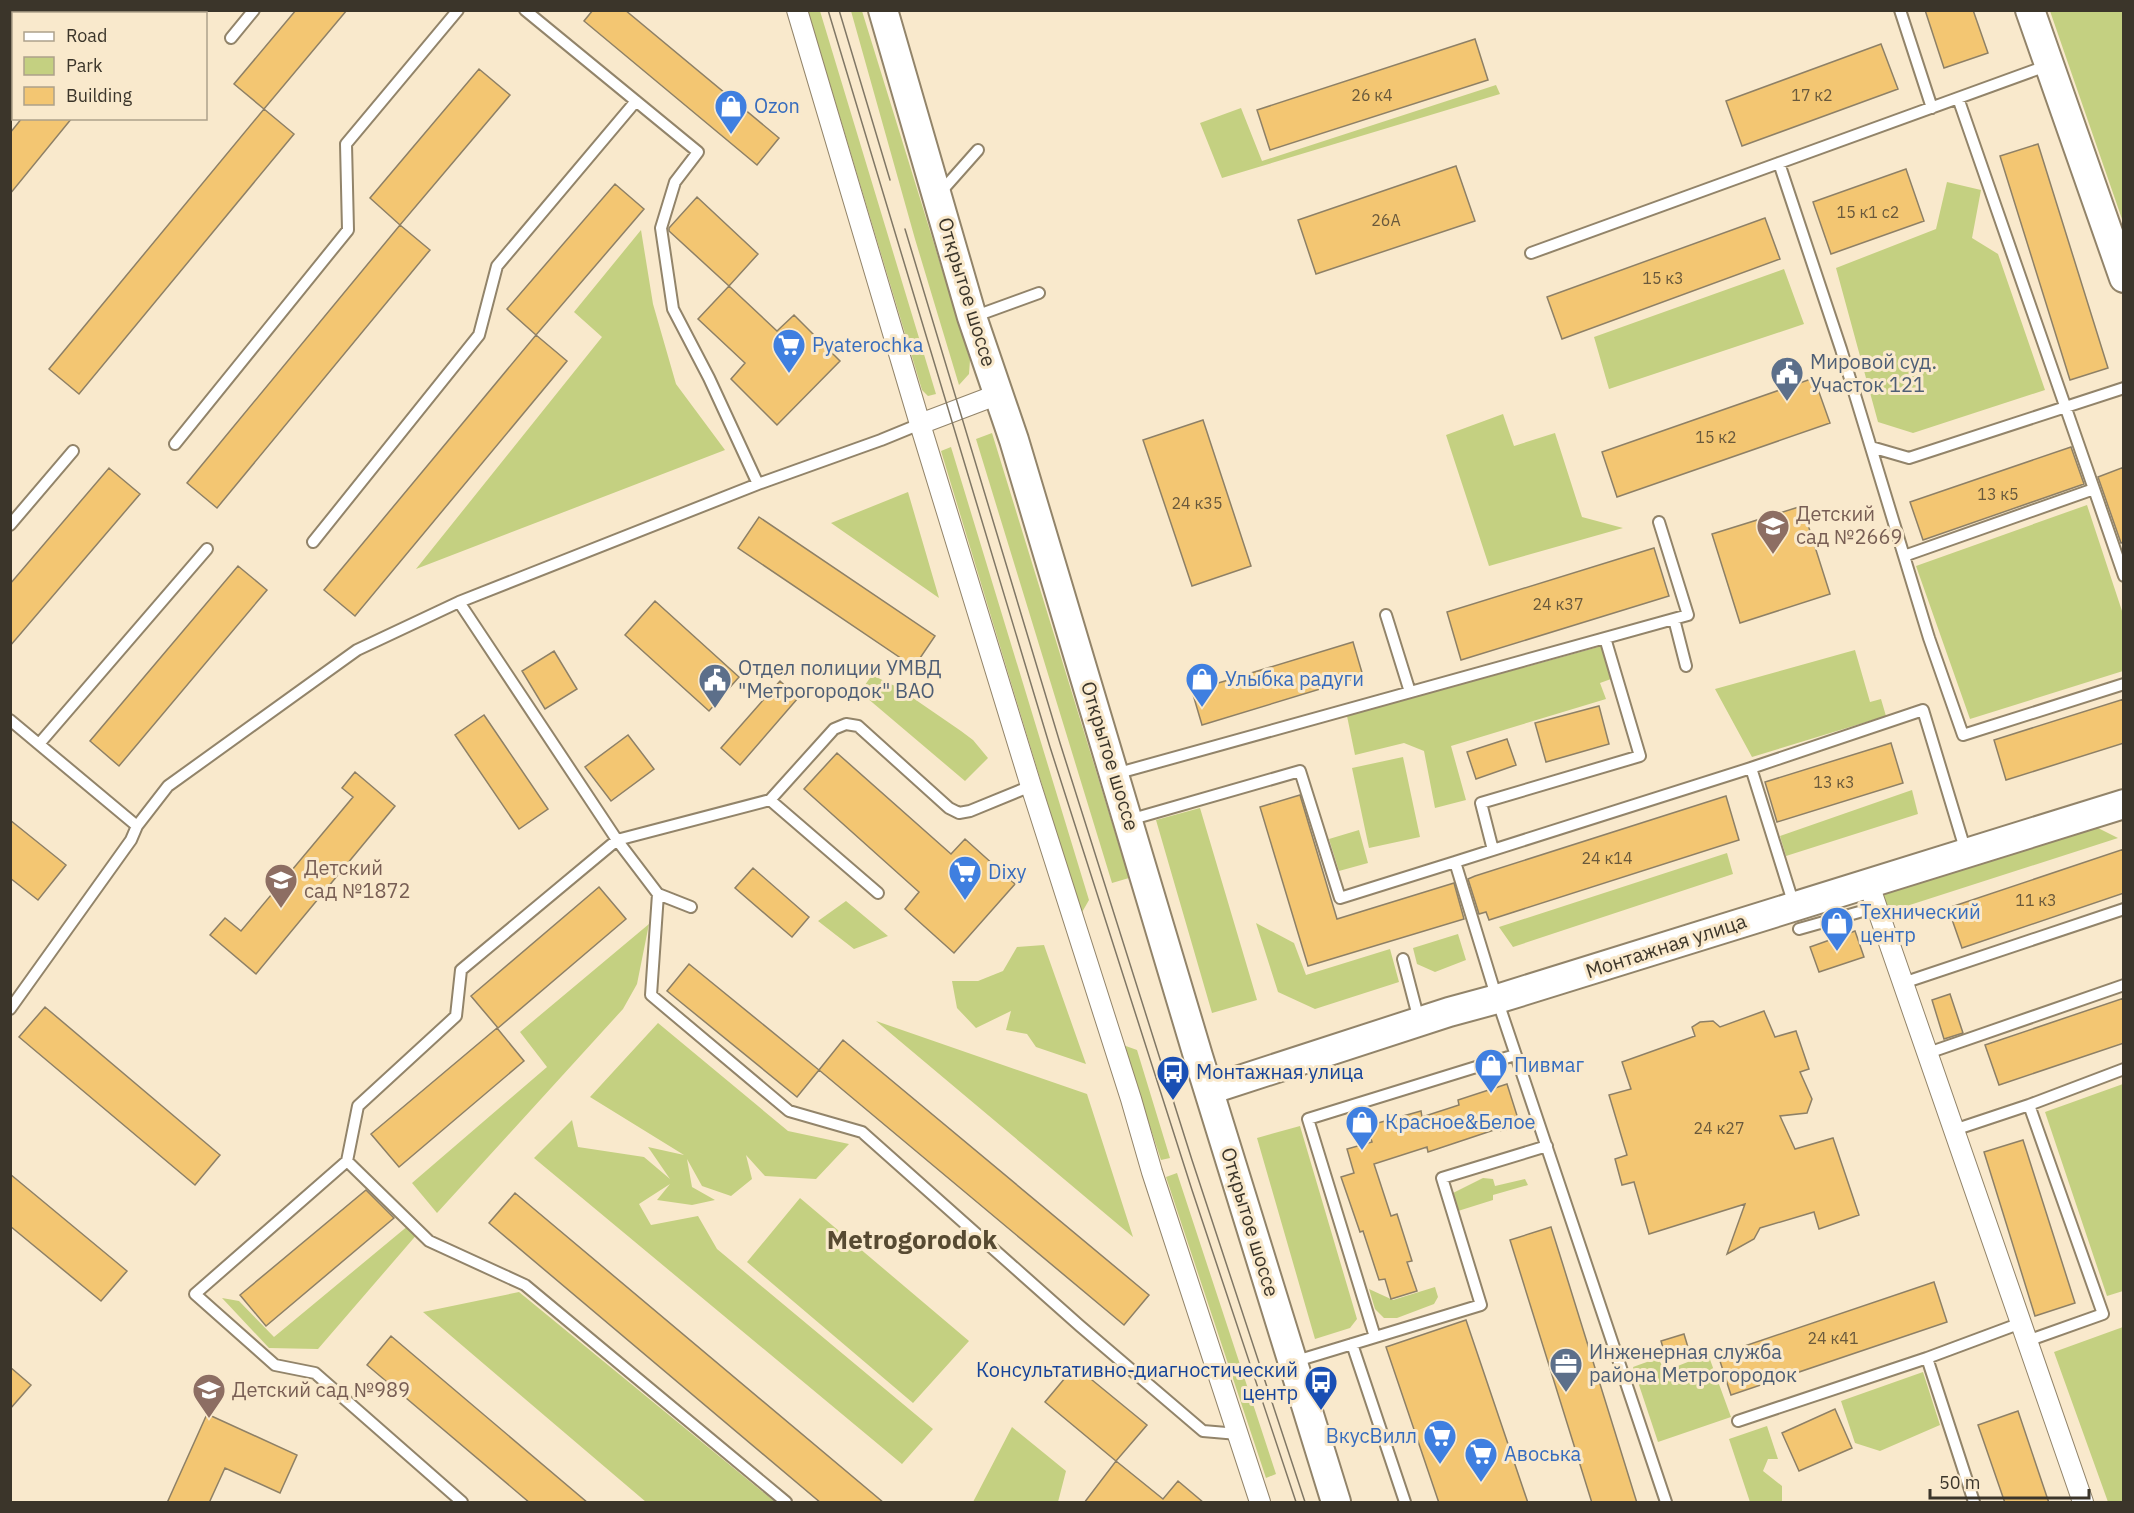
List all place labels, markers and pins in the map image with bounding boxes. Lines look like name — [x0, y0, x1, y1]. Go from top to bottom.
shop icon: Ozon — [713, 88, 749, 135]
place label: Ozon — [754, 92, 800, 119]
supermarket icon: Pyaterochka — [771, 327, 807, 374]
place label: Pyaterochka — [812, 331, 924, 358]
place label: Мировой суд. Участок 121 — [1810, 348, 1937, 398]
public building icon: Мировой суд. Участок 121 — [1769, 355, 1805, 402]
place label: Детский сад №2669 — [1796, 500, 1902, 550]
school or university icon: Детский сад №2669 — [1755, 508, 1791, 555]
place label: Отдел полиции УМВД "Метрогородок" ВАО — [738, 654, 942, 704]
shop icon: Улыбка радуги — [1184, 661, 1220, 708]
public building icon: Отдел полиции УМВД "Метрогородок" ВАО — [697, 662, 733, 709]
place label: Улыбка радуги — [1225, 665, 1364, 692]
place label: Детский сад №1872 — [304, 854, 410, 904]
supermarket icon: Dixy — [947, 854, 983, 901]
place label: Dixy — [988, 858, 1027, 885]
school or university icon: Детский сад №1872 — [263, 862, 299, 909]
place label: Технический центр — [1860, 898, 1981, 948]
shop icon: Технический центр — [1819, 905, 1855, 952]
shop icon: Пивмаг — [1473, 1047, 1509, 1094]
place label: Пивмаг — [1514, 1051, 1584, 1078]
bus stop icon: Монтажная улица — [1155, 1054, 1191, 1101]
place label: Монтажная улица — [1196, 1058, 1364, 1085]
shop icon: Красное&Белое — [1344, 1104, 1380, 1151]
place label: Красное&Белое — [1385, 1108, 1536, 1135]
place label: Инженерная служба района Метрогородок — [1589, 1338, 1797, 1388]
office icon: Инженерная служба района Метрогородок — [1548, 1346, 1584, 1393]
place label: Консультативно-диагностический центр — [976, 1356, 1298, 1406]
bus stop icon: Консультативно-диагностический центр — [1303, 1364, 1339, 1411]
school or university icon: Детский сад №989 — [191, 1372, 227, 1419]
place label: Детский сад №989 — [232, 1376, 410, 1403]
supermarket icon: ВкусВилл — [1422, 1418, 1458, 1465]
place label: ВкусВилл — [1326, 1422, 1417, 1449]
supermarket icon: Авоська — [1463, 1436, 1499, 1483]
place label: Авоська — [1504, 1440, 1581, 1467]

